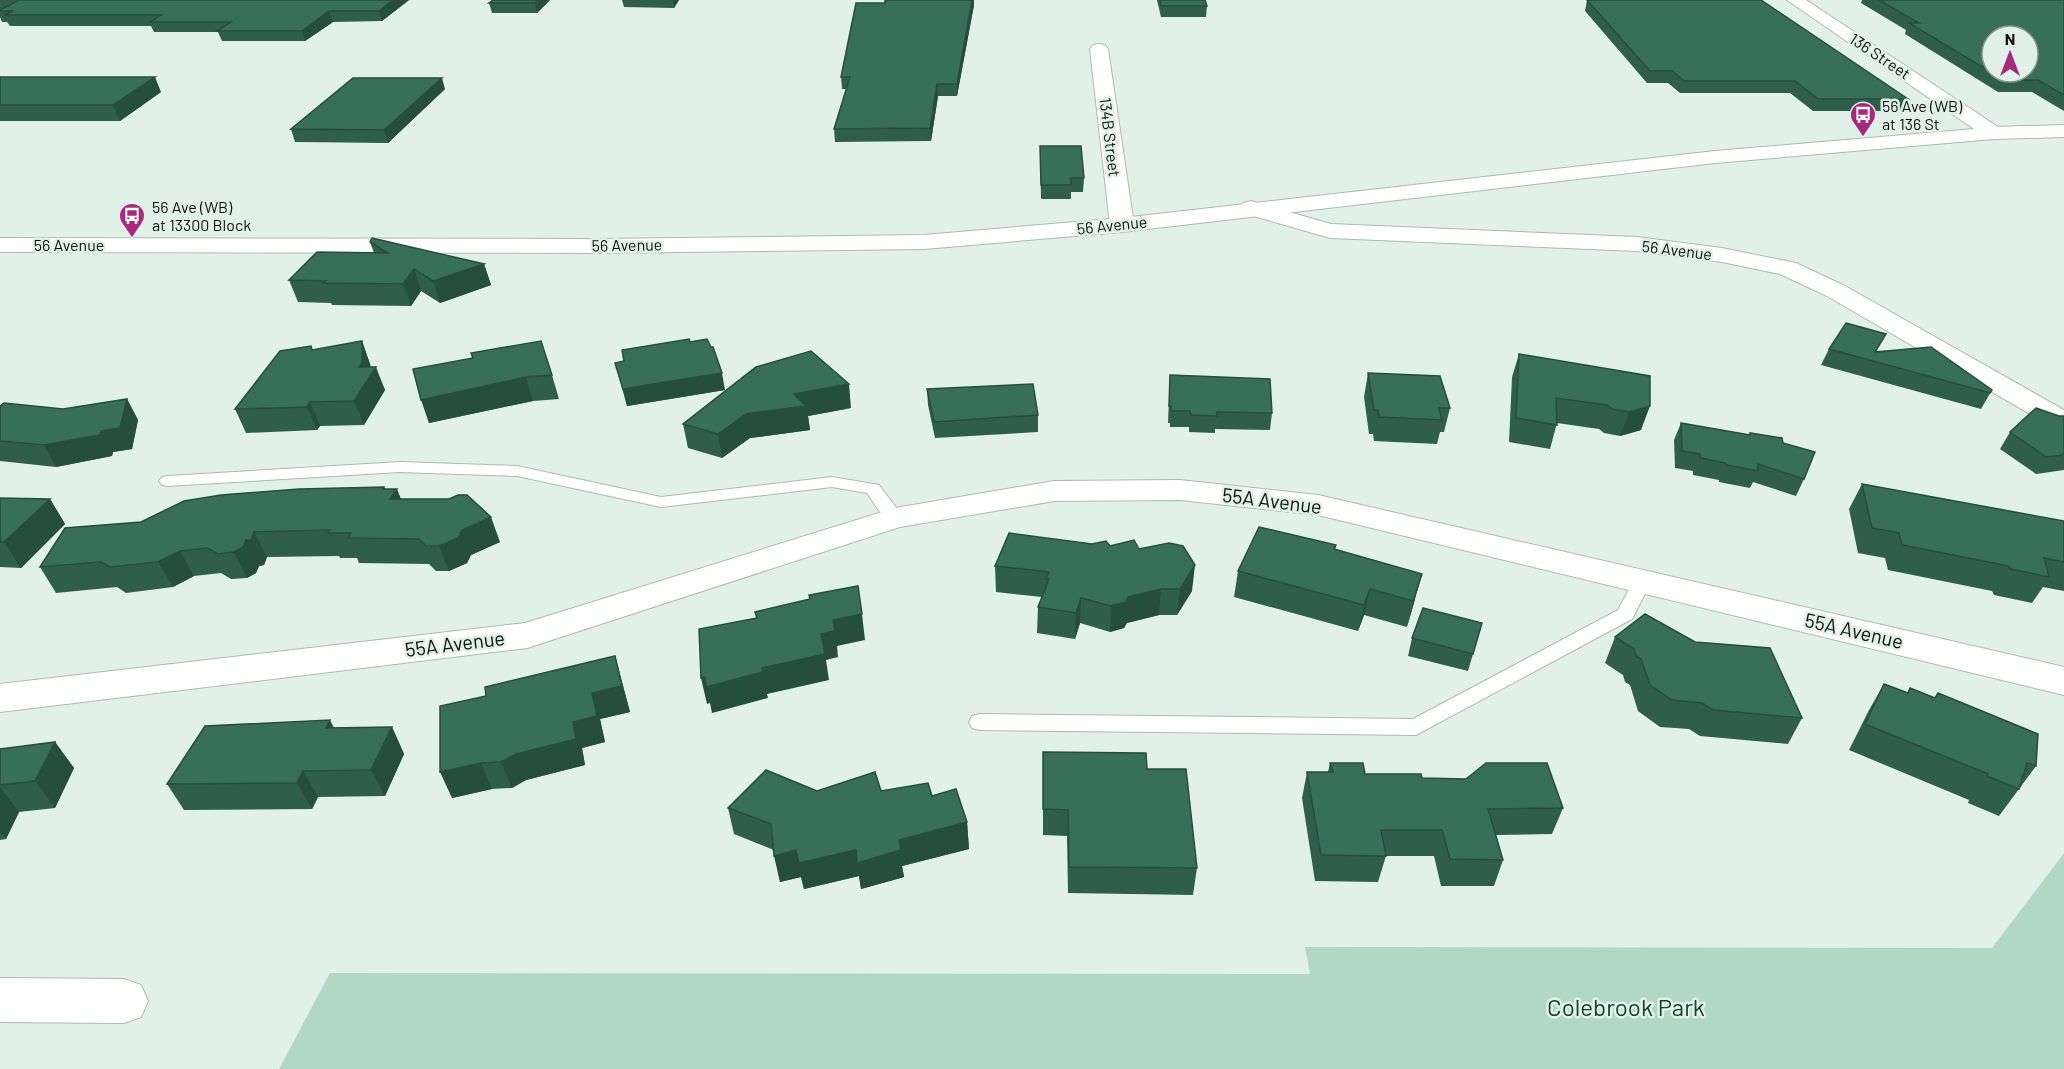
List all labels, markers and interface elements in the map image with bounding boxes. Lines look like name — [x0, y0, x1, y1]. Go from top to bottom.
north arrow — [1980, 24, 2040, 84]
street label: 136 Street — [1846, 28, 1914, 83]
text: N — [2005, 29, 2015, 48]
street label: 134B Street — [1096, 96, 1125, 178]
place label: 56 Ave (WB) at 136 St — [1882, 96, 1963, 133]
bus stop icon: 56 Ave (WB) at 136 St — [1848, 100, 1878, 138]
place label: 56 Ave (WB) at 13300 Block — [152, 197, 251, 234]
bus stop icon: 56 Ave (WB) at 13300 Block — [117, 201, 147, 239]
street label: 56 Avenue — [1076, 211, 1148, 238]
street label: 56 Avenue — [592, 234, 662, 255]
street label: 56 Avenue — [34, 235, 104, 254]
street label: 56 Avenue — [1641, 236, 1713, 263]
street label: 55A Avenue — [1221, 482, 1323, 518]
street label: 55A Avenue — [1803, 607, 1906, 653]
street label: 55A Avenue — [404, 625, 506, 661]
park label: Colebrook Park — [1547, 992, 1705, 1021]

